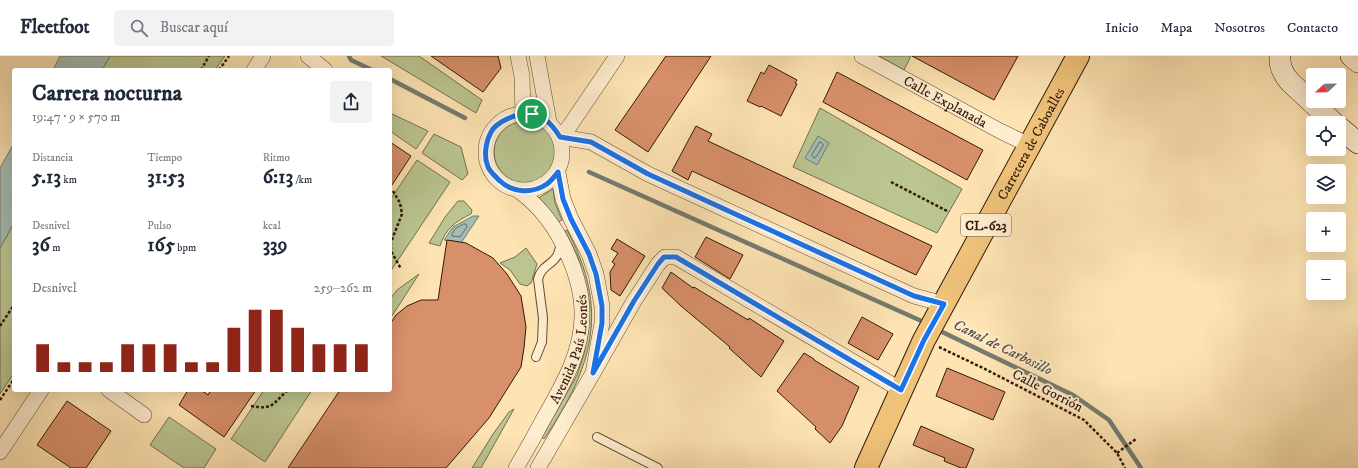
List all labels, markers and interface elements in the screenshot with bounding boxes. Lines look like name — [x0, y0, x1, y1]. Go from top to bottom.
search box — [114, 10, 394, 46]
text: Fleetfoot — [20, 16, 90, 39]
icon: search — [128, 17, 150, 39]
text: Buscar aquí — [160, 18, 228, 37]
text: Inicio — [1105, 19, 1138, 37]
text: Mapa — [1160, 19, 1192, 37]
text: Nosotros — [1214, 19, 1265, 37]
text: Contacto — [1287, 19, 1338, 37]
north arrow — [1306, 68, 1346, 108]
map controls — [1306, 68, 1346, 300]
street label: Calle Explanada — [900, 72, 990, 132]
text: Carrera nocturna — [32, 80, 182, 107]
button: share — [330, 81, 372, 123]
street label: Carretera de Caboalles — [994, 84, 1069, 203]
pin — [515, 97, 549, 131]
icon: arrive — [521, 103, 543, 125]
text: 19:47 · 9 × 570 m — [32, 109, 120, 125]
button: locate — [1306, 116, 1346, 156]
text: Distancia — [32, 151, 73, 165]
text: Tiempo — [147, 151, 182, 165]
text: Ritmo — [263, 151, 290, 165]
button: layers — [1306, 164, 1346, 204]
text: 5.13 — [32, 165, 61, 190]
text: 31:53 — [147, 165, 185, 190]
text: 6:13 — [263, 165, 293, 190]
text: km — [61, 173, 77, 187]
text: /km — [293, 173, 312, 187]
button: + — [1306, 212, 1346, 252]
road number: CL-623 — [961, 214, 1011, 236]
text: Desnivel — [32, 219, 70, 233]
text: Pulso — [147, 219, 171, 233]
text: kcal — [263, 219, 281, 233]
text: 36 — [32, 233, 50, 258]
text: 165 — [147, 233, 175, 258]
text: 339 — [263, 233, 288, 258]
text: m — [50, 241, 61, 255]
text: bpm — [175, 241, 196, 255]
button: − — [1306, 260, 1346, 300]
text: Desnivel — [32, 280, 77, 296]
text: 259–262 m — [314, 280, 372, 296]
street label: Avenida País Leonés — [546, 293, 592, 407]
water label: Canal de Carbosillo — [950, 315, 1056, 380]
street label: Calle Gorrión — [1009, 365, 1087, 417]

